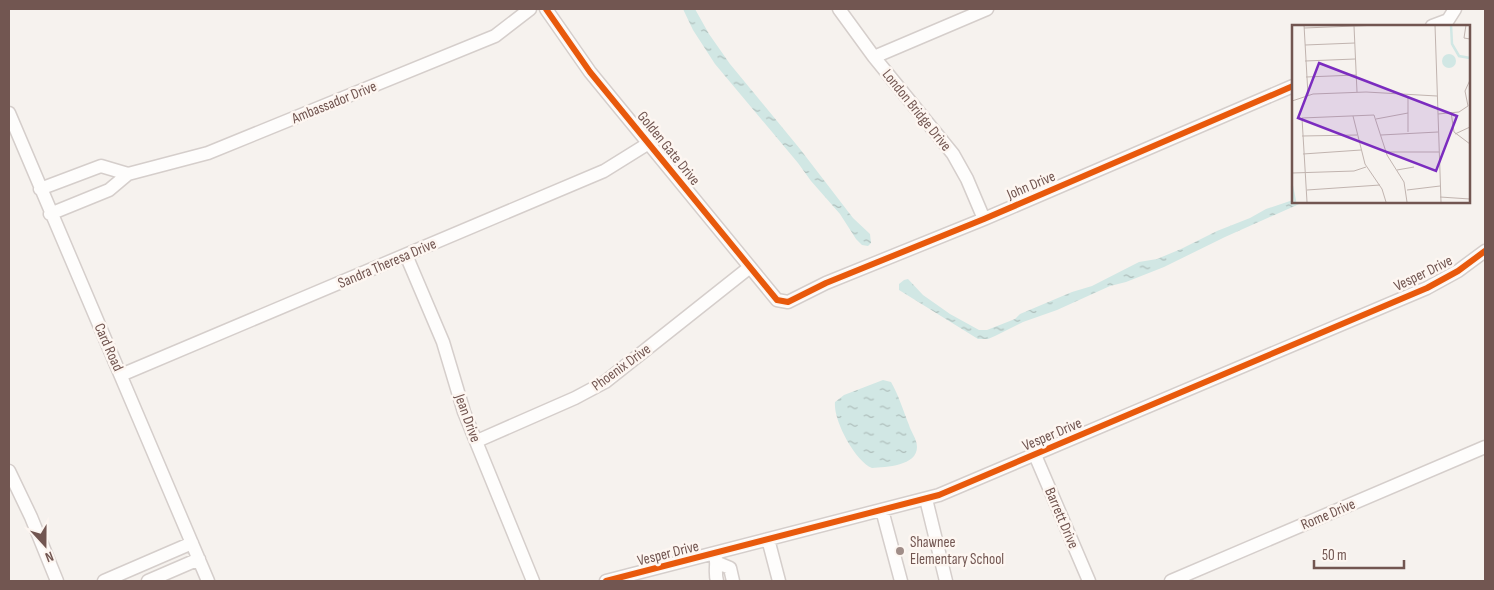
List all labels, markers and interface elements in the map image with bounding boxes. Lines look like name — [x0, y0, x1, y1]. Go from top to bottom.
inset map — [1292, 25, 1469, 202]
street label: London Bridge Drive — [878, 66, 955, 155]
street label: Ambassador Drive — [288, 77, 379, 129]
street label: Golden Gate Drive — [633, 107, 704, 189]
street label: John Drive — [1003, 167, 1058, 205]
street label: Sandra Theresa Drive — [335, 234, 439, 293]
street label: Vesper Drive — [1391, 251, 1456, 296]
street label: Card Road — [90, 320, 127, 374]
street label: Phoenix Drive — [588, 340, 655, 395]
street label: Jean Drive — [450, 391, 485, 445]
street label: Vesper Drive — [1020, 413, 1085, 455]
street label: Barrett Drive — [1040, 485, 1083, 552]
street label: Rome Drive — [1298, 495, 1358, 534]
north arrow — [20, 520, 70, 570]
place label: Shawnee Elementary School — [910, 533, 1004, 569]
street label: Vesper Drive — [635, 537, 701, 570]
scale bar — [1314, 538, 1404, 570]
marker: Shawnee Elementary School — [894, 545, 906, 557]
text: 50 m — [1322, 546, 1347, 565]
text: N — [43, 547, 56, 566]

